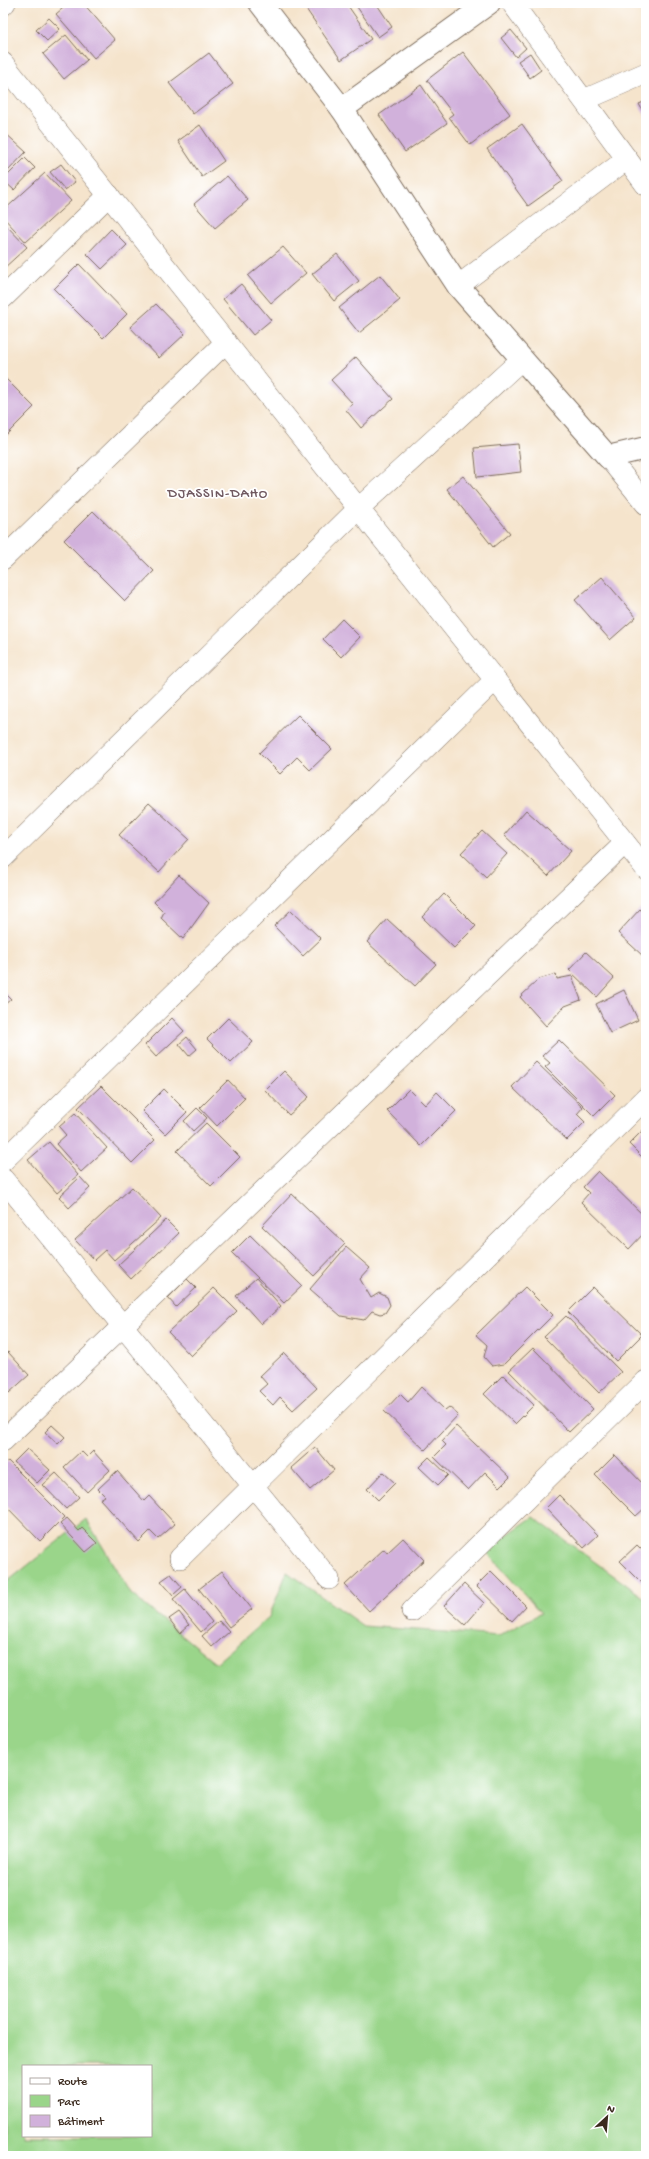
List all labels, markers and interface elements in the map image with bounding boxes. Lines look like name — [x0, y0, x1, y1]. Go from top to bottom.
district label: DJASSIN-DAHO — [167, 486, 268, 503]
legend — [22, 2065, 152, 2137]
text: Route — [58, 2076, 88, 2090]
text: Parc — [57, 2096, 81, 2110]
north arrow — [587, 2097, 627, 2137]
text: N — [605, 2103, 616, 2117]
text: Bâtiment — [57, 2116, 105, 2130]

